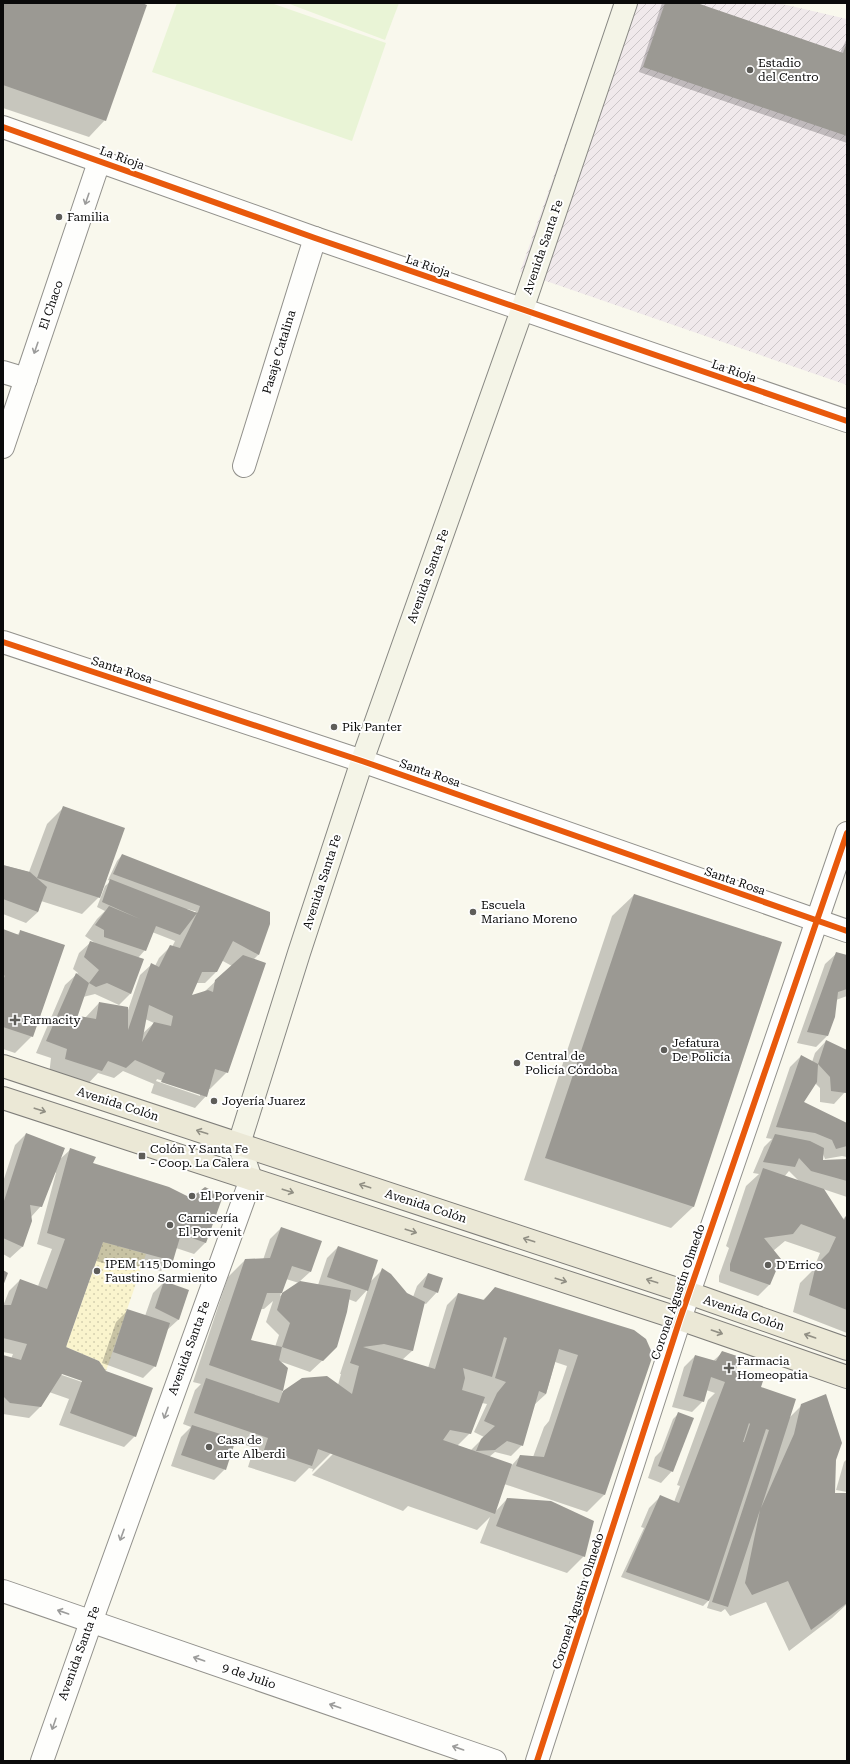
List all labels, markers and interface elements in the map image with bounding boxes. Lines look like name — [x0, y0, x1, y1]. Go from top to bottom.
place label: Estadio del Centro — [758, 56, 819, 84]
marker: Estadio del Centro — [745, 65, 755, 75]
street label: La Rioja — [98, 143, 147, 173]
one-way arrow — [82, 192, 90, 204]
street label: Avenida Santa Fe — [520, 197, 566, 296]
place label: Familia — [67, 210, 109, 224]
marker: Familia — [54, 212, 64, 222]
street label: La Rioja — [404, 252, 453, 280]
street label: El Chaco — [36, 278, 66, 332]
street label: Pasaje Catalina — [260, 308, 299, 396]
one-way arrow — [32, 342, 40, 354]
street label: La Rioja — [710, 357, 759, 385]
street label: Avenida Santa Fe — [404, 527, 452, 625]
street label: Santa Rosa — [90, 654, 155, 687]
place label: Pik Panter — [342, 720, 402, 734]
marker: Pik Panter — [329, 722, 339, 732]
street label: Santa Rosa — [398, 756, 463, 790]
street label: Avenida Santa Fe — [300, 832, 344, 931]
street label: Santa Rosa — [703, 864, 768, 898]
place label: Escuela Mariano Moreno — [481, 898, 577, 926]
marker: Escuela Mariano Moreno — [468, 907, 478, 917]
place label: Farmacity — [23, 1013, 81, 1027]
marker: Farmacity — [10, 1015, 20, 1025]
place label: Jefatura De Policía — [672, 1036, 731, 1064]
marker: Jefatura De Policía — [659, 1045, 669, 1055]
place label: Central de Policía Córdoba — [525, 1049, 618, 1077]
marker: Central de Policía Córdoba — [512, 1058, 522, 1068]
street label: Avenida Colón — [75, 1084, 161, 1124]
place label: Joyería Juarez — [222, 1094, 305, 1108]
marker: Joyería Juarez — [209, 1096, 219, 1106]
one-way arrow — [34, 1107, 46, 1115]
one-way arrow — [196, 1127, 208, 1135]
place label: Colón Y Santa Fe - Coop. La Calera — [150, 1142, 249, 1170]
marker: Colón Y Santa Fe - Coop. La Calera — [137, 1151, 147, 1161]
one-way arrow — [359, 1182, 372, 1189]
street label: Avenida Colón — [383, 1186, 469, 1226]
one-way arrow — [281, 1188, 294, 1195]
place label: El Porvenir — [200, 1189, 264, 1203]
marker: El Porvenir — [187, 1191, 197, 1201]
place label: Carnicería El Porvenit — [178, 1211, 242, 1239]
marker: Carnicería El Porvenit — [165, 1220, 175, 1230]
street label: Coronel Agustín Olmedo — [648, 1222, 708, 1362]
one-way arrow — [405, 1228, 418, 1235]
one-way arrow — [522, 1236, 535, 1243]
place label: IPEM 115 Domingo Faustino Sarmiento — [105, 1257, 217, 1285]
place label: D'Errico — [776, 1258, 823, 1272]
marker: D'Errico — [763, 1260, 773, 1270]
marker: IPEM 115 Domingo Faustino Sarmiento — [92, 1266, 102, 1276]
one-way arrow — [555, 1277, 568, 1284]
one-way arrow — [646, 1277, 659, 1284]
street label: Avenida Colón — [702, 1293, 787, 1334]
street label: Avenida Santa Fe — [165, 1299, 213, 1397]
one-way arrow — [711, 1328, 723, 1336]
one-way arrow — [804, 1332, 817, 1339]
place label: Farmacia Homeopatia — [737, 1354, 809, 1382]
marker: Farmacia Homeopatia — [724, 1363, 734, 1373]
one-way arrow — [162, 1406, 169, 1419]
place label: Casa de arte Alberdi — [217, 1433, 286, 1461]
marker: Casa de arte Alberdi — [204, 1442, 214, 1452]
one-way arrow — [117, 1529, 125, 1541]
street label: Coronel Agustín Olmedo — [549, 1531, 607, 1671]
street label: Avenida Santa Fe — [55, 1604, 103, 1702]
one-way arrow — [57, 1608, 70, 1615]
one-way arrow — [193, 1655, 206, 1662]
street label: 9 de Julio — [220, 1660, 278, 1692]
one-way arrow — [329, 1702, 342, 1709]
one-way arrow — [50, 1718, 58, 1730]
one-way arrow — [453, 1744, 465, 1752]

